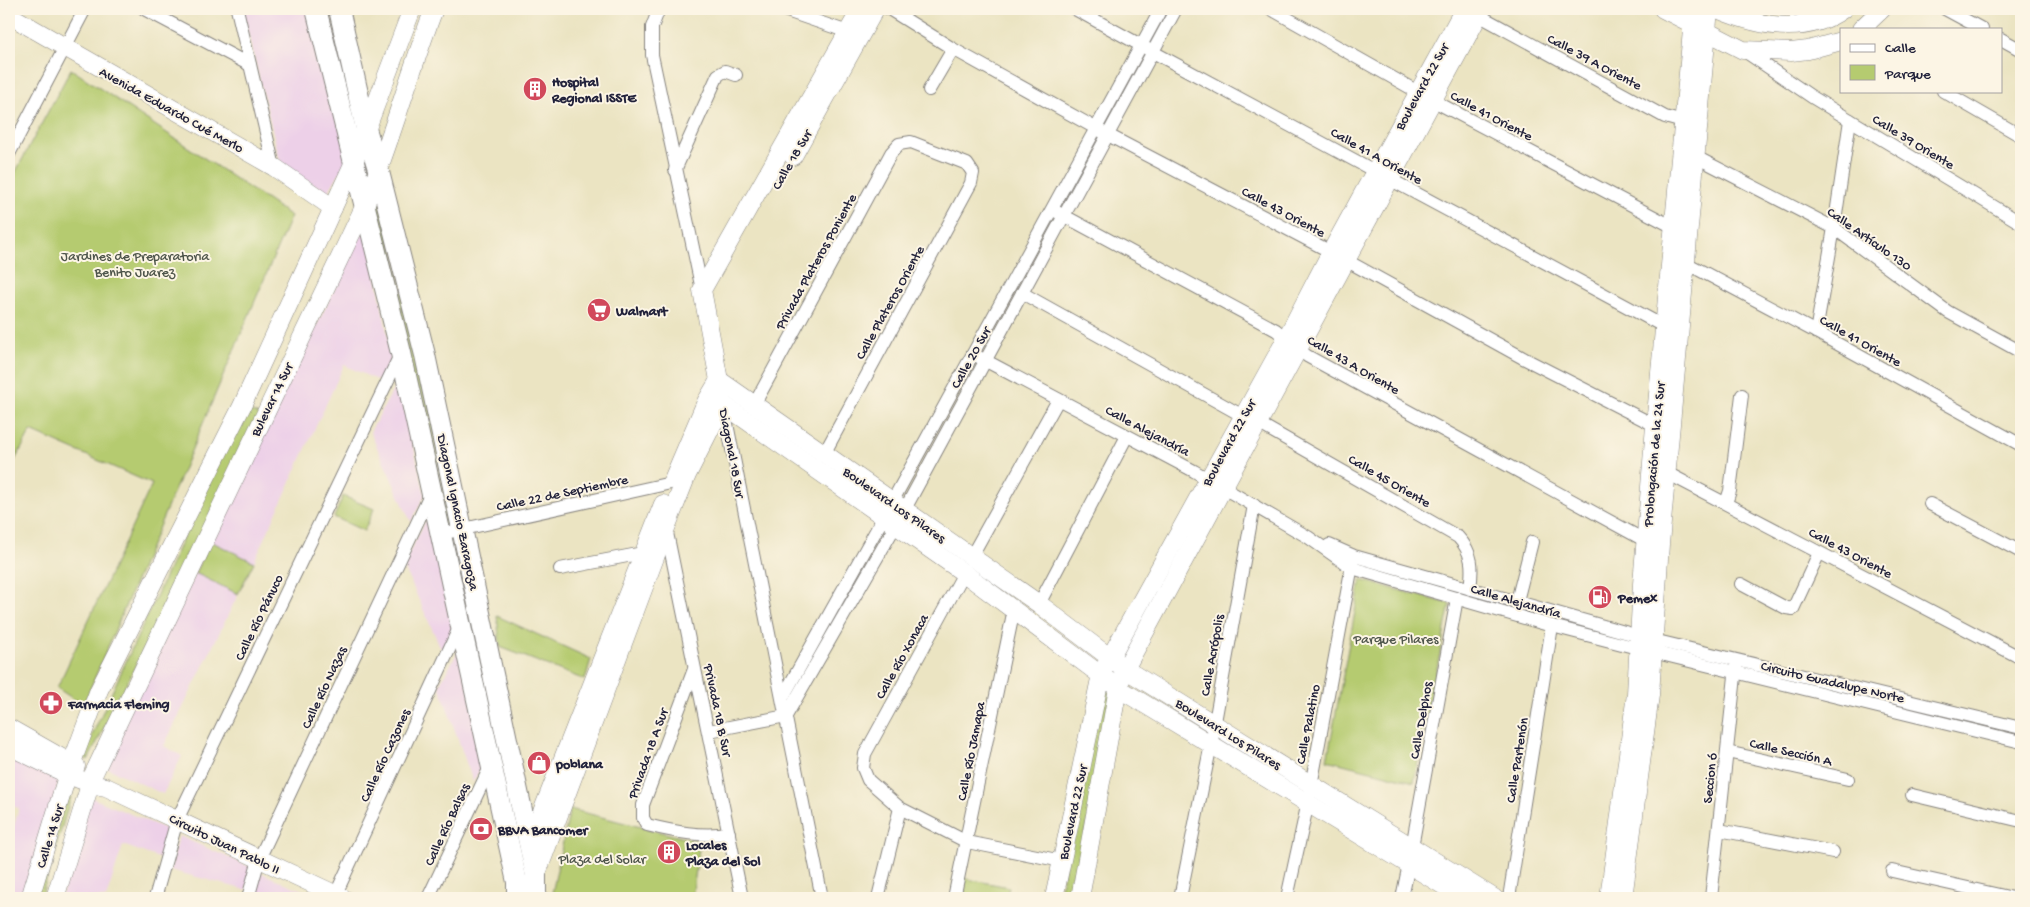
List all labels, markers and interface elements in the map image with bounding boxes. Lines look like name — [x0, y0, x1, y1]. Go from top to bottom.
legend — [1840, 28, 2002, 92]
street label: Calle 39 A Oriente — [1544, 31, 1645, 96]
street label: Boulevard 22 Sur — [1392, 40, 1455, 135]
text: Calle — [1885, 40, 1916, 58]
street label: Avenida Eduardo Cué Merlo — [96, 64, 246, 158]
text: Parque — [1884, 66, 1931, 84]
place label: Hospital Regional ISSTE — [551, 75, 637, 108]
building icon: Hospital Regional ISSTE — [522, 76, 548, 102]
street label: Calle 41 Oriente — [1447, 88, 1536, 146]
street label: Calle 39 Oriente — [1869, 112, 1958, 175]
street label: Calle 41 A Oriente — [1327, 125, 1425, 190]
street label: Calle 18 Sur — [769, 126, 818, 193]
street label: Calle 43 Oriente — [1238, 184, 1328, 243]
street label: Privada Plateros Poniente — [772, 191, 862, 334]
street label: Calle Artículo 130 — [1823, 204, 1914, 276]
street label: Calle Plateros Oriente — [853, 243, 930, 363]
park label: Jardines de Preparatoria Benito Juarez — [61, 249, 210, 282]
supermarket icon: Walmart — [586, 297, 612, 323]
place label: Walmart — [615, 304, 668, 321]
street label: Calle 41 Oriente — [1816, 313, 1904, 372]
street label: Calle 20 Sur — [948, 323, 997, 392]
street label: Calle 43 A Oriente — [1303, 333, 1403, 400]
street label: Bulevar 14 Sur — [248, 360, 299, 441]
street label: Prolongación de la 24 Sur — [1641, 380, 1670, 528]
street label: Boulevard 22 Sur — [1199, 396, 1262, 491]
street label: Calle Alejandría — [1102, 403, 1193, 462]
street label: Diagonal 18 Sur — [713, 406, 748, 501]
street label: Diagonal Ignacio Zaragoza — [432, 432, 482, 593]
street label: Calle 45 Oriente — [1344, 452, 1434, 513]
street label: Boulevard Los Pilares — [838, 464, 949, 548]
street label: Calle 22 de Septiembre — [495, 472, 631, 517]
street label: Calle 43 Oriente — [1805, 525, 1895, 584]
street label: Calle Río Pánuco — [232, 572, 288, 664]
street label: Calle Alejandría — [1468, 581, 1564, 624]
fuel station icon: Pemex — [1587, 584, 1613, 610]
place label: Pemex — [1617, 591, 1658, 608]
street label: Calle Río Xonaca — [873, 611, 934, 703]
street label: Calle Acrópolis — [1198, 612, 1229, 698]
park label: Parque Pilares — [1353, 632, 1439, 649]
street label: Calle Río Nazas — [299, 643, 352, 732]
street label: Circuito Guadalupe Norte — [1759, 659, 1907, 708]
street label: Privada 18 B Sur — [698, 662, 735, 759]
street label: Calle Delphos — [1407, 680, 1438, 760]
street label: Calle Palatino — [1293, 683, 1326, 766]
pharmacy icon: Farmacia Fleming — [38, 690, 64, 716]
street label: Boulevard Los Pilares — [1171, 695, 1284, 775]
place label: Farmacia Fleming — [67, 697, 170, 714]
street label: Calle Río Jamapa — [955, 699, 991, 802]
street label: Privada 18 A Sur — [625, 705, 674, 802]
street label: Calle Río Cazones — [357, 706, 416, 805]
street label: Calle Partenón — [1503, 716, 1534, 804]
street label: Calle Sección A — [1748, 736, 1834, 771]
shop icon: poblana — [526, 750, 552, 776]
street label: Seccion ó — [1700, 752, 1723, 804]
place label: poblana — [555, 757, 604, 774]
street label: Boulevard 22 Sur — [1056, 762, 1093, 863]
street label: Calle Río Balsas — [422, 780, 475, 869]
street label: Calle 14 Sur — [34, 802, 69, 871]
street label: Circuito Juan Pablo II — [166, 811, 282, 879]
bank icon: BBVA Bancomer — [468, 816, 494, 842]
place label: BBVA Bancomer — [497, 823, 589, 840]
place label: Locales Plaza del Sol — [685, 838, 761, 871]
building icon: Locales Plaza del Sol — [656, 839, 682, 865]
park label: Plaza del Solar — [557, 852, 647, 869]

